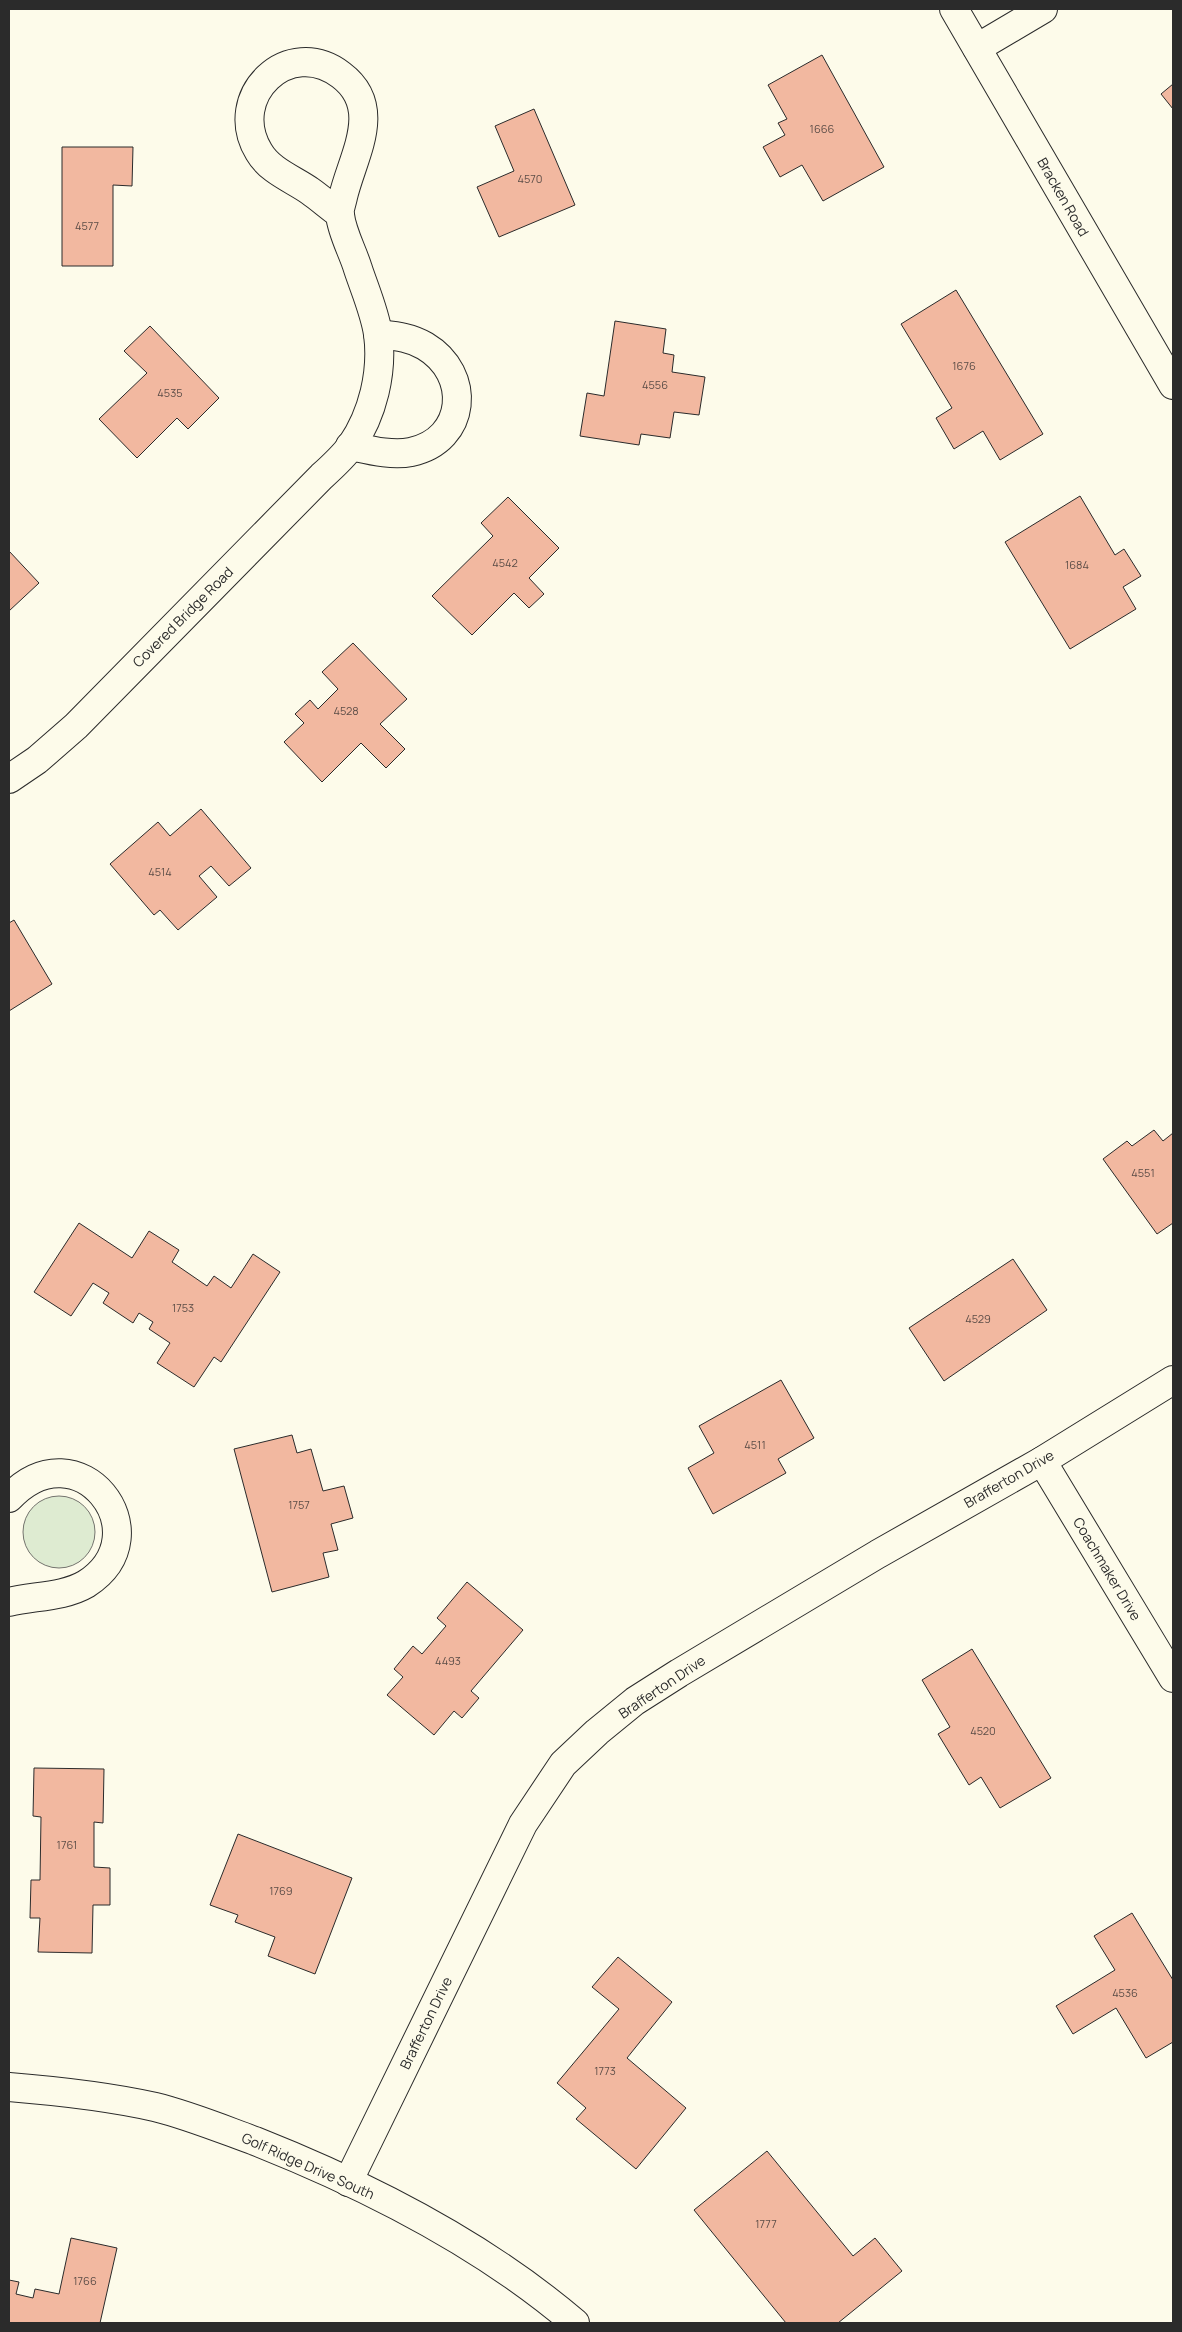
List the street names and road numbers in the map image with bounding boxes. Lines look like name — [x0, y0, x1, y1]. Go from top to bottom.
street label: Bracken Road — [1033, 154, 1094, 240]
street label: Covered Bridge Road — [128, 562, 237, 671]
street label: Brafferton Drive — [960, 1445, 1057, 1512]
street label: Coachmaker Drive — [1069, 1514, 1146, 1624]
street label: Brafferton Drive — [615, 1651, 709, 1723]
street label: Brafferton Drive — [395, 1973, 456, 2072]
street label: Golf Ridge Drive South — [239, 2128, 378, 2203]

